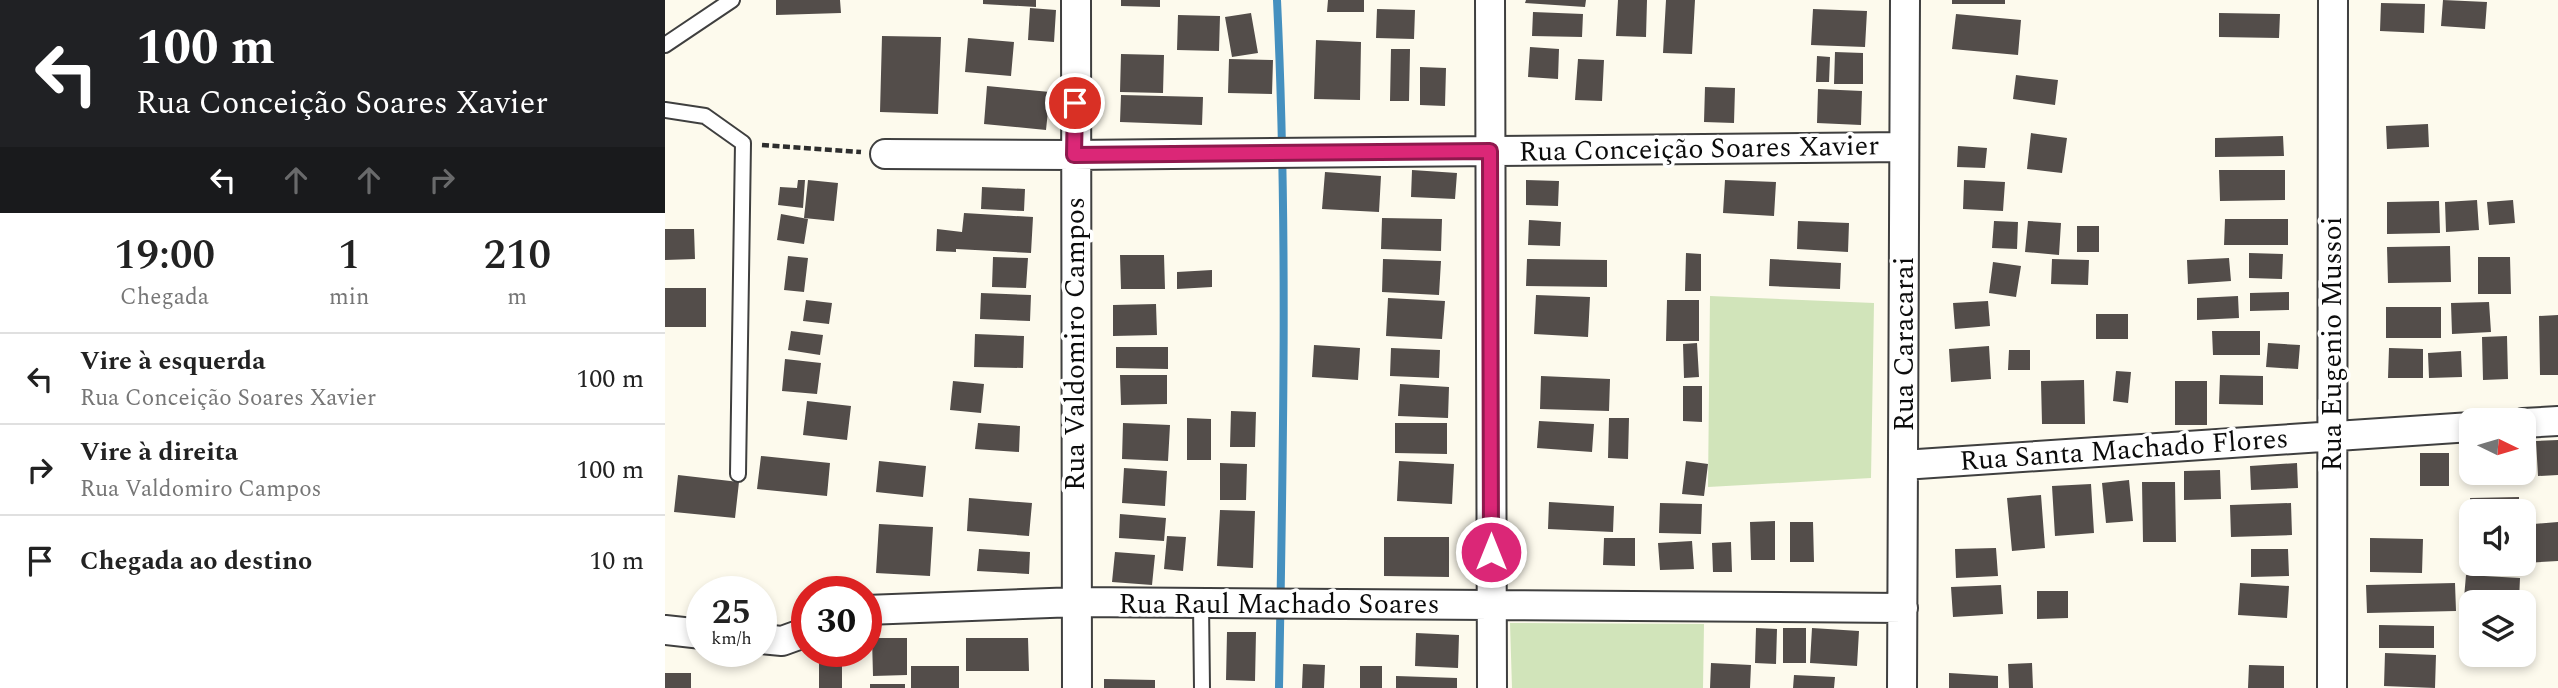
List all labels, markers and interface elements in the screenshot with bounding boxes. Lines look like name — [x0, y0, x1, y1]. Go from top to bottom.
text: 100 m — [136, 11, 275, 86]
icon: left — [21, 28, 112, 119]
pin — [1045, 73, 1105, 133]
text: Rua Conceição Soares Xavier — [136, 79, 548, 128]
icon: arrive — [1056, 84, 1094, 122]
street label: Rua Conceição Soares Xavier — [1518, 124, 1880, 174]
icon: left — [204, 161, 242, 199]
icon: ahead — [277, 161, 315, 199]
icon: ahead — [350, 161, 388, 199]
icon: right — [423, 161, 461, 199]
street label: Rua Valdomiro Campos — [1054, 197, 1097, 491]
street label: Rua Eugenio Mussoi — [2311, 217, 2354, 471]
text: 19:00 — [114, 224, 215, 287]
text: 1 — [338, 224, 360, 287]
text: 210 — [483, 224, 551, 287]
street label: Rua Caracarai — [1883, 257, 1926, 431]
text: Chegada — [120, 280, 209, 315]
text: min — [329, 280, 369, 315]
text: m — [507, 280, 527, 315]
text: Vire à esquerda — [80, 341, 266, 381]
text: 100 m — [576, 359, 644, 399]
icon: left — [21, 360, 59, 398]
text: Rua Conceição Soares Xavier — [80, 381, 376, 416]
north arrow — [2459, 408, 2536, 485]
map controls — [2459, 408, 2536, 667]
street label: Rua Santa Machado Flores — [1958, 417, 2290, 483]
text: Vire à direita — [80, 432, 238, 472]
text: 100 m — [576, 450, 644, 490]
icon: right — [21, 451, 59, 489]
text: Rua Valdomiro Campos — [80, 472, 322, 507]
button: sound — [2459, 499, 2536, 576]
position arrow — [1454, 515, 1528, 589]
text: Chegada ao destino — [80, 541, 312, 581]
text: 10 m — [589, 541, 644, 581]
icon: arrive — [21, 542, 59, 580]
speed limit sign: 30 — [791, 576, 882, 667]
street label: Rua Raul Machado Soares — [1118, 583, 1440, 626]
text: 25 — [712, 586, 751, 639]
button: layers — [2459, 590, 2536, 667]
text: km/h — [711, 625, 752, 652]

